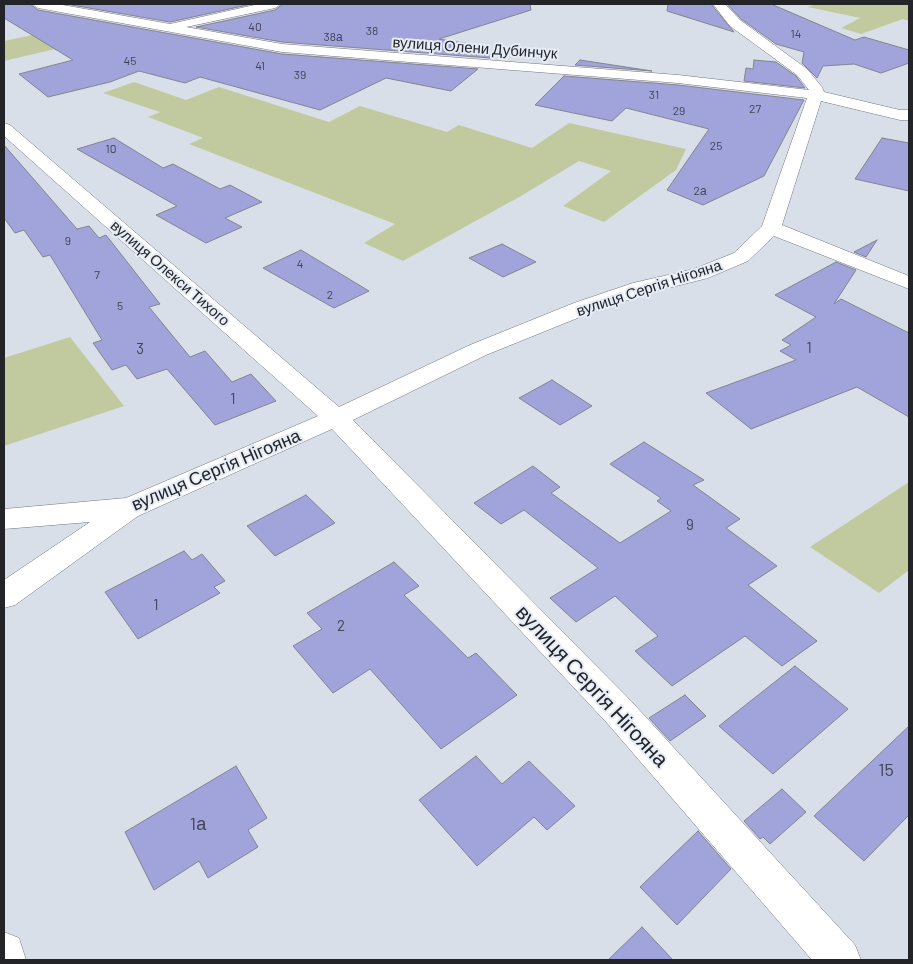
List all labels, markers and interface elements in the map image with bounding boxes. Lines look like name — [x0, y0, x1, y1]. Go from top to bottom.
house number: 40 — [248, 20, 262, 34]
house number: 38 — [366, 24, 378, 38]
house number: 14 — [791, 27, 801, 41]
house number: 38а — [323, 30, 343, 44]
street label: вулиця Олени Дубинчук — [392, 33, 558, 63]
house number: 45 — [124, 54, 136, 68]
house number: 41 — [255, 59, 265, 73]
house number: 39 — [294, 68, 306, 82]
house number: 31 — [649, 88, 659, 102]
house number: 27 — [749, 102, 761, 116]
house number: 29 — [673, 104, 685, 118]
house number: 25 — [710, 139, 722, 153]
house number: 10 — [106, 142, 116, 156]
house number: 2а — [693, 184, 707, 198]
street label: вулиця Олекси Тихого — [107, 216, 233, 330]
house number: 9 — [65, 234, 71, 248]
street label: вулиця Сергія Нігояна — [574, 256, 724, 320]
house number: 4 — [297, 257, 303, 271]
house number: 7 — [94, 268, 100, 282]
house number: 2 — [327, 288, 333, 302]
house number: 5 — [117, 299, 123, 313]
house number: 1 — [806, 339, 812, 357]
house number: 3 — [136, 340, 144, 358]
house number: 1 — [230, 390, 236, 408]
street label: вулиця Сергія Нігояна — [128, 425, 304, 515]
house number: 9 — [686, 516, 694, 534]
house number: 1 — [153, 596, 159, 614]
street label: вулиця Сергія Нігояна — [510, 600, 674, 772]
house number: 2 — [337, 617, 345, 635]
house number: 15 — [878, 759, 894, 781]
house number: 1а — [190, 813, 206, 835]

